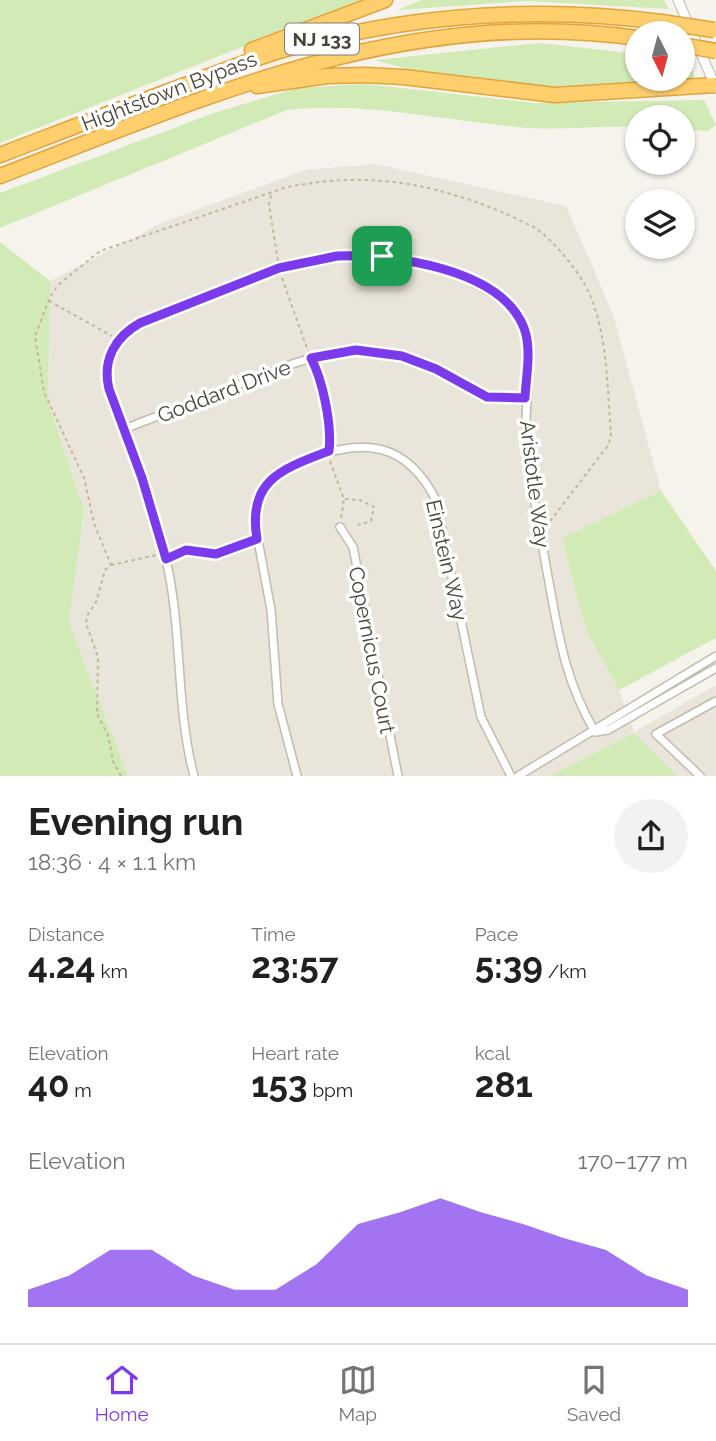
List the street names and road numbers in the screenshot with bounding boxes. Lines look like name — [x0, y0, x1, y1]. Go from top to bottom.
road number: NJ 133 — [285, 23, 359, 54]
street label: Hightstown Bypass — [78, 46, 260, 136]
street label: Goddard Drive — [154, 354, 294, 428]
street label: Aristotle Way — [515, 419, 555, 549]
street label: Einstein Way — [421, 497, 473, 623]
street label: Copernicus Court — [344, 564, 400, 736]

